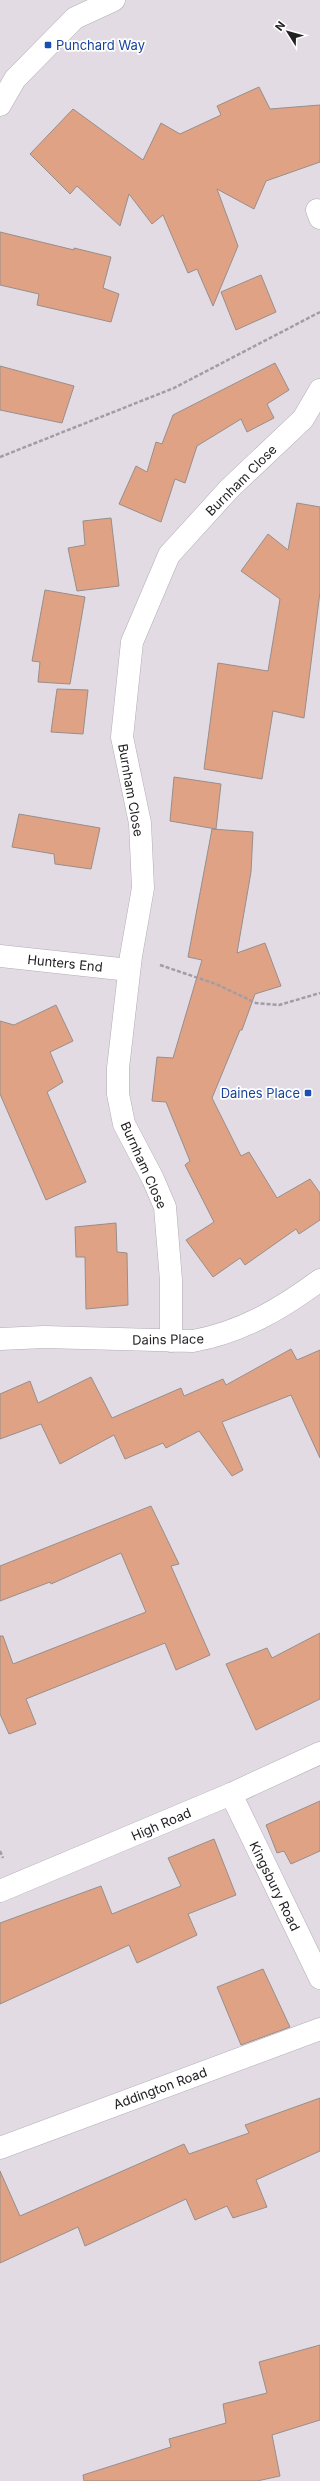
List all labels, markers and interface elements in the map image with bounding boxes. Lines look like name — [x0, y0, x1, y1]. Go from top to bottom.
north arrow — [268, 12, 308, 52]
text: N — [272, 18, 288, 34]
place label: Punchard Way — [56, 37, 145, 53]
marker: Punchard Way — [43, 40, 53, 50]
street label: Burnham Close — [202, 441, 280, 519]
street label: Burnham Close — [115, 742, 147, 838]
street label: Hunters End — [27, 951, 103, 975]
place label: Daines Place — [221, 1085, 300, 1101]
marker: Daines Place — [303, 1088, 313, 1098]
street label: Burnham Close — [118, 1119, 170, 1211]
street label: Dains Place — [132, 1330, 204, 1348]
street label: High Road — [129, 1804, 193, 1844]
street label: Kingsbury Road — [246, 1839, 304, 1933]
street label: Addington Road — [111, 2064, 209, 2112]

